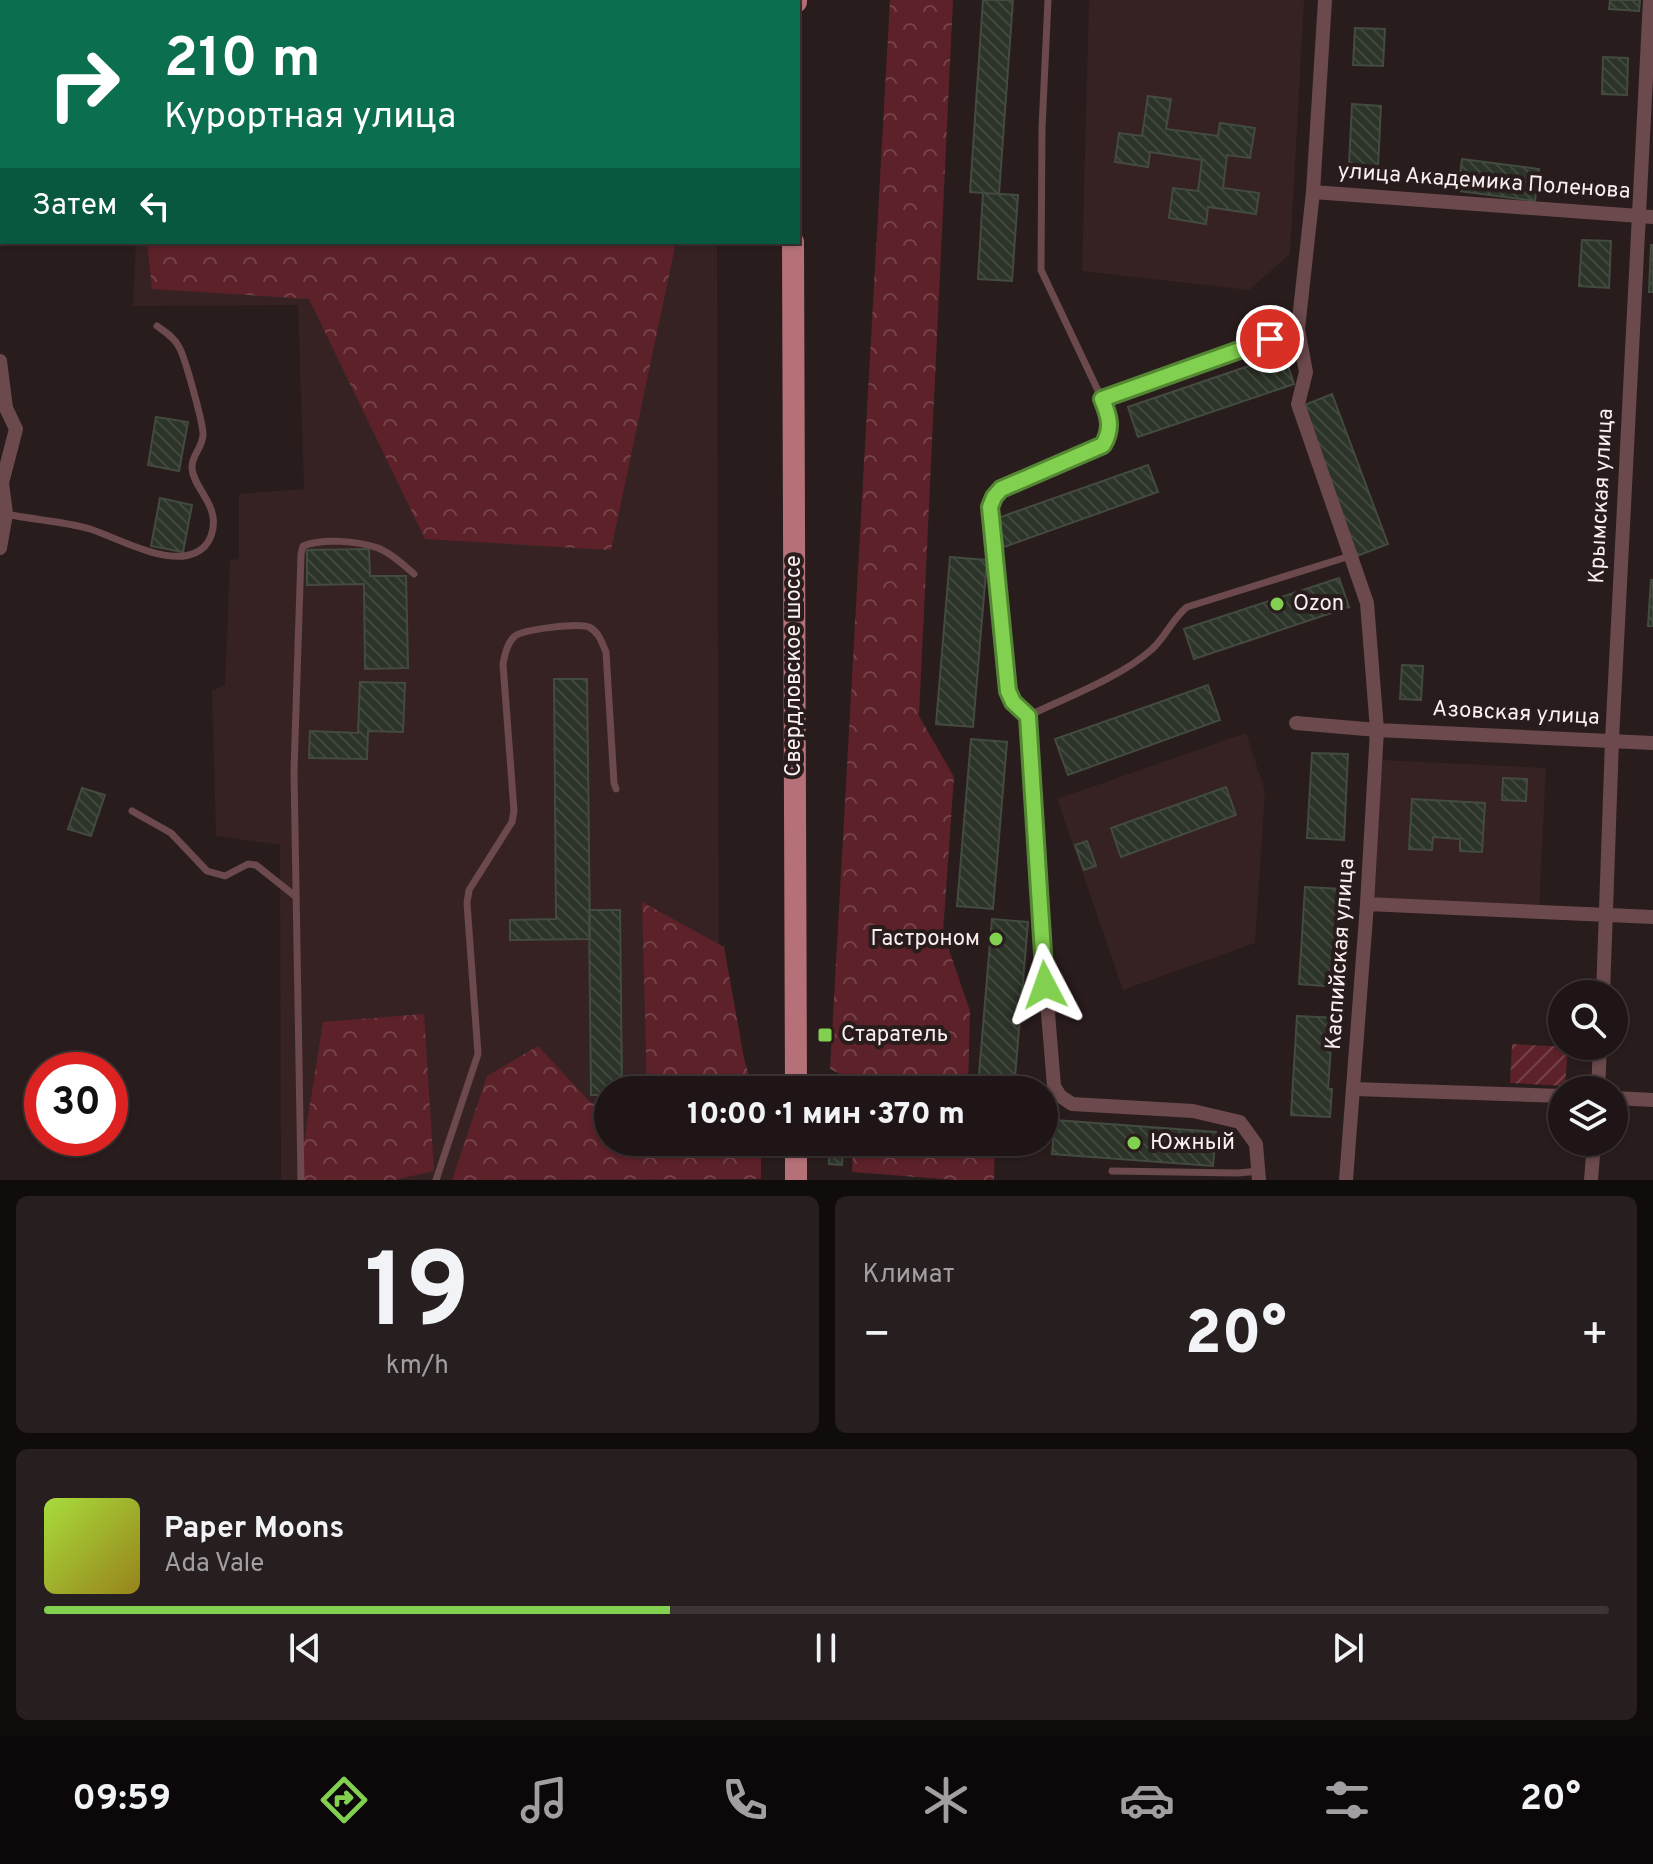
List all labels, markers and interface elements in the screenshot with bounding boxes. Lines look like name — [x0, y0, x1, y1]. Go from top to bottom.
text: 210 m — [164, 26, 321, 96]
icon: right — [32, 32, 136, 136]
text: Курортная улица — [164, 95, 456, 141]
street label: улица Академика Поленова — [1337, 158, 1631, 206]
icon: left — [133, 184, 177, 228]
text: Затем — [32, 188, 117, 225]
pin — [1236, 305, 1304, 373]
icon: arrive — [1248, 317, 1292, 361]
street label: Крымская улица — [1584, 408, 1620, 584]
street label: Свердловское шоссе — [781, 555, 808, 777]
place label: Ozon — [1293, 591, 1344, 618]
marker: Ozon — [1268, 595, 1286, 613]
street label: Азовская улица — [1432, 696, 1600, 732]
street label: Каспийская улица — [1321, 857, 1361, 1051]
place label: Гастроном — [870, 926, 980, 953]
marker: Гастроном — [987, 930, 1005, 948]
position arrow — [1003, 943, 1087, 1027]
map controls — [1548, 980, 1628, 1156]
button: search — [1548, 980, 1628, 1060]
place label: Старатель — [841, 1022, 948, 1049]
marker: Старатель — [816, 1026, 834, 1044]
speed limit sign: 30 — [24, 1052, 128, 1156]
button: layers — [1548, 1076, 1628, 1156]
text: 10:00 · 1 мин · 370 m — [687, 1097, 965, 1134]
place label: Южный — [1150, 1130, 1235, 1157]
marker: Южный — [1125, 1134, 1143, 1152]
text: 19 — [364, 1232, 470, 1364]
text: Климат — [863, 1259, 954, 1292]
text: 20° — [1185, 1299, 1287, 1375]
text: − — [863, 1309, 891, 1365]
text: + — [1581, 1309, 1609, 1365]
text: km/h — [386, 1350, 449, 1383]
text: Paper Moons — [164, 1511, 344, 1548]
text: Ada Vale — [164, 1548, 264, 1581]
icon: previous — [283, 1626, 327, 1670]
icon: pause — [804, 1626, 848, 1670]
icon: next — [1326, 1626, 1370, 1670]
icon: directions — [316, 1772, 372, 1828]
icon: music — [516, 1772, 572, 1828]
icon: phone — [717, 1772, 773, 1828]
icon: climate — [918, 1772, 974, 1828]
icon: car — [1119, 1772, 1175, 1828]
icon: filters — [1319, 1772, 1375, 1828]
text: 09:59 — [72, 1777, 171, 1823]
text: 20° — [1520, 1777, 1581, 1823]

